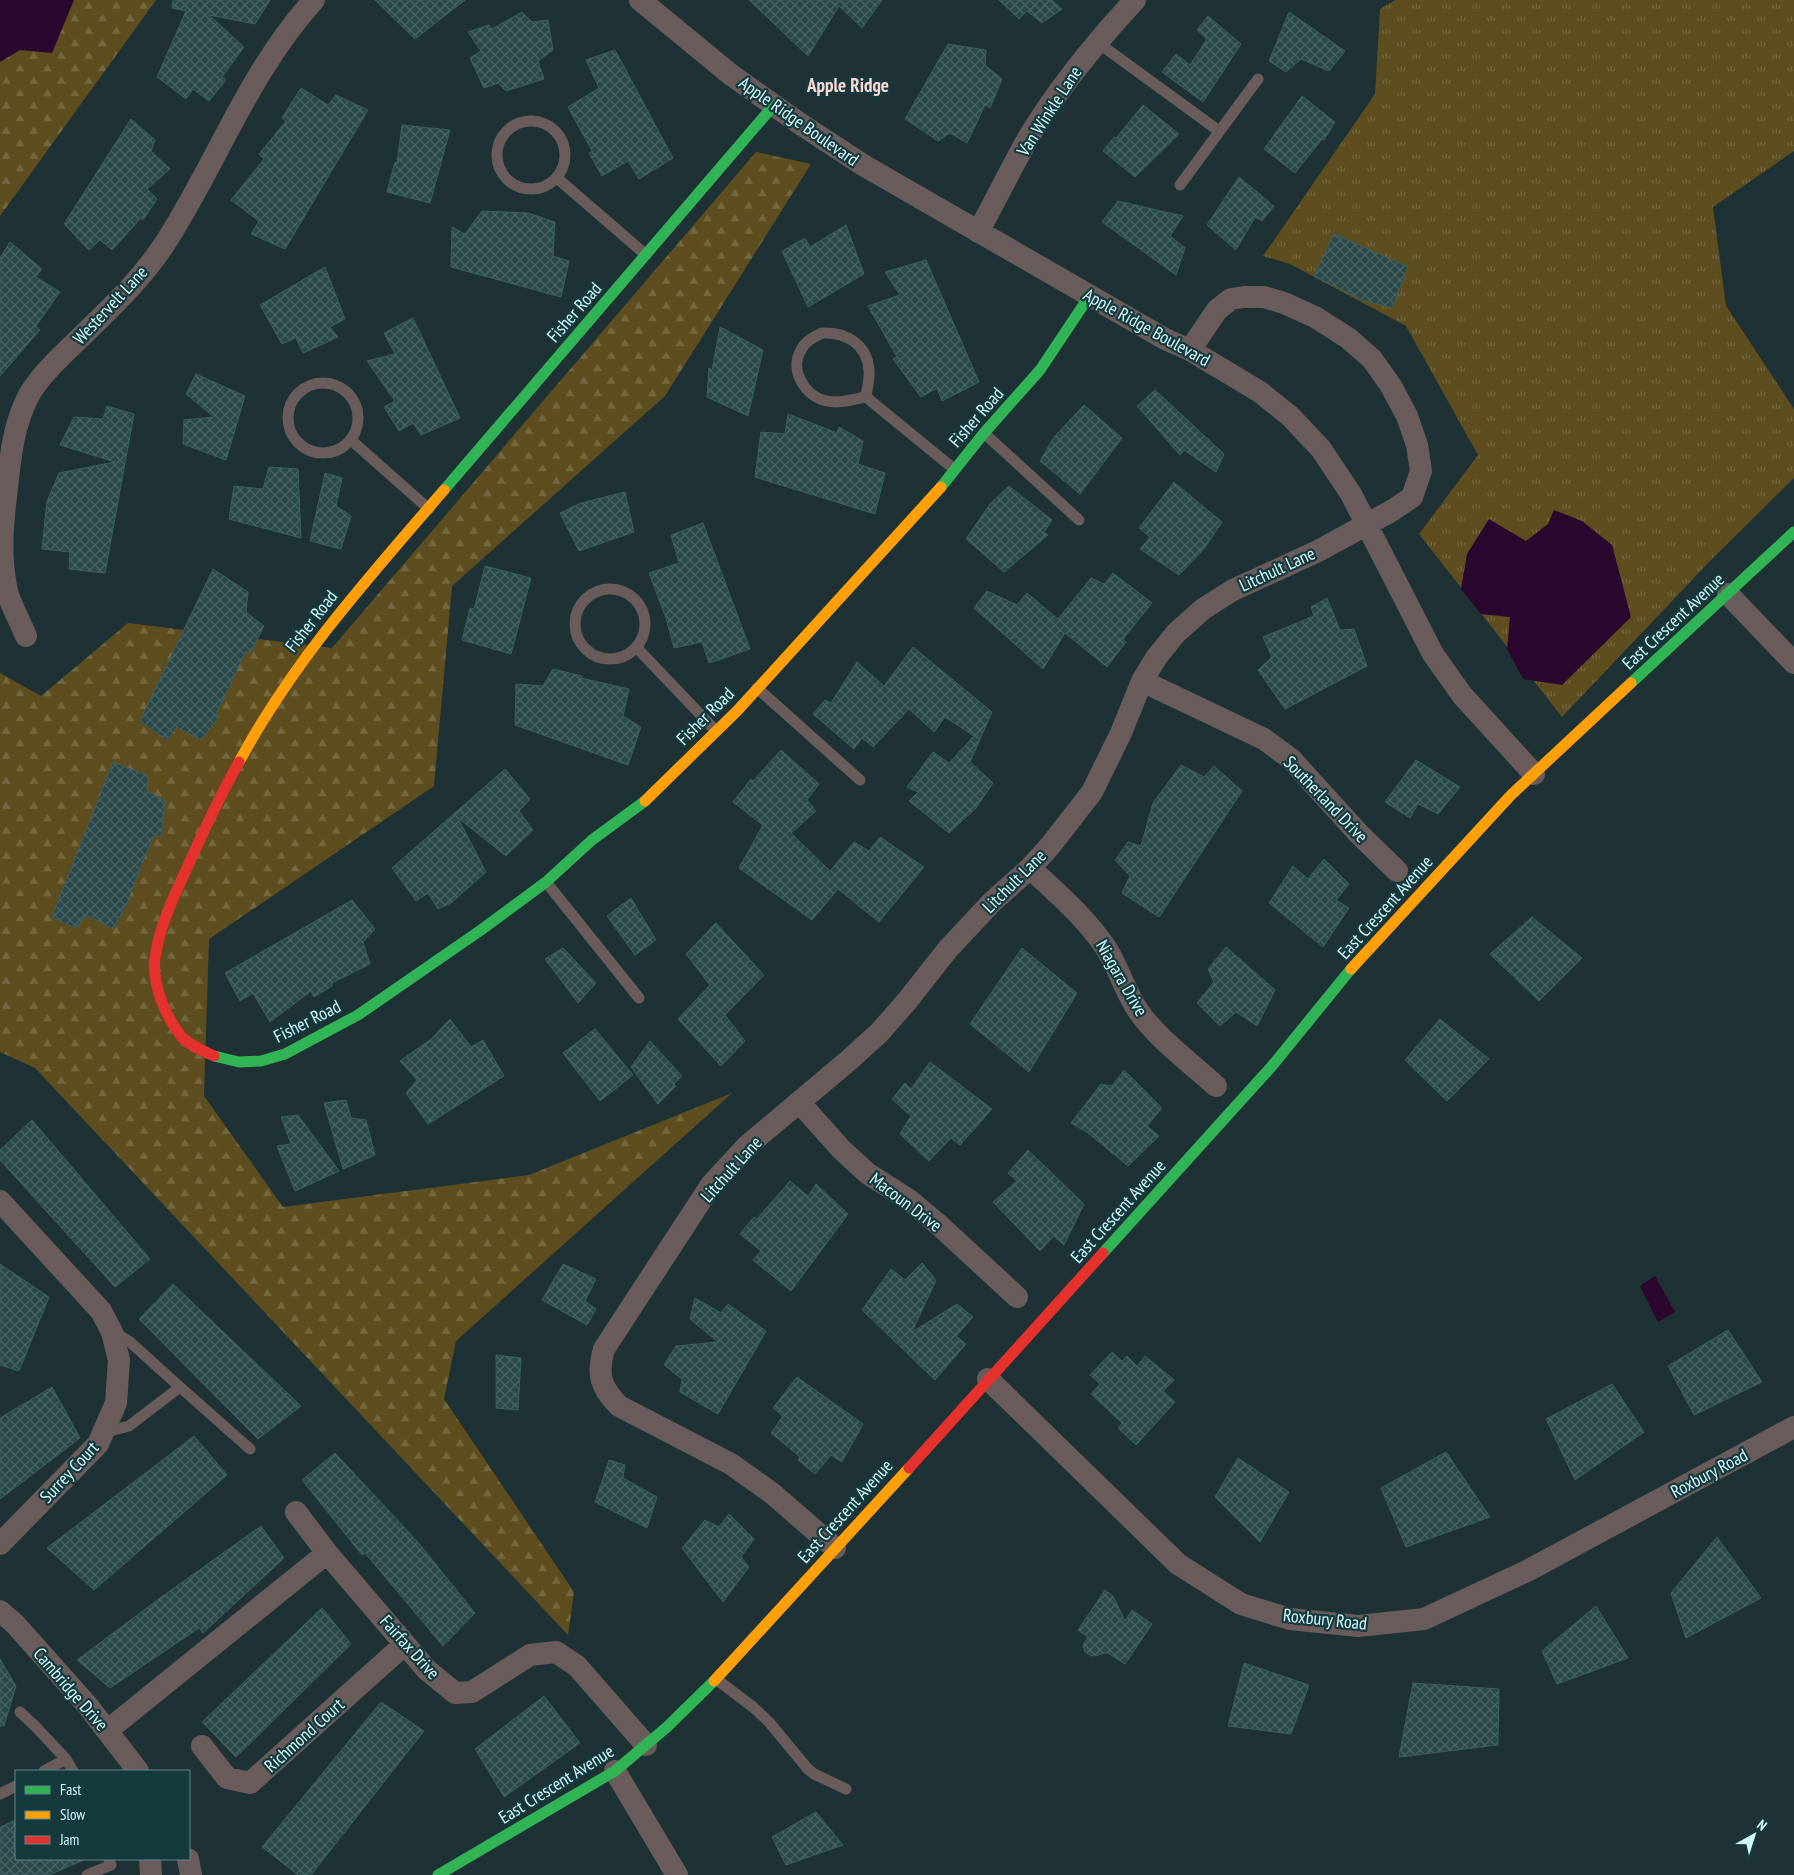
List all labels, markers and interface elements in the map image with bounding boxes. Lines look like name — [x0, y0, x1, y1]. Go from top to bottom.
street label: Van Winkle Lane — [1011, 62, 1087, 161]
street label: Apple Ridge Boulevard — [735, 71, 863, 171]
district label: Apple Ridge — [806, 73, 889, 97]
street label: Westervelt Lane — [68, 261, 152, 349]
street label: Fisher Road — [542, 277, 606, 347]
street label: Apple Ridge Boulevard — [1080, 283, 1214, 371]
street label: Fisher Road — [944, 382, 1008, 452]
street label: Litchult Lane — [1235, 541, 1319, 597]
street label: East Crescent Avenue — [1617, 568, 1729, 674]
street label: Fisher Road — [280, 585, 342, 657]
street label: Fisher Road — [671, 682, 739, 750]
street label: Southerland Drive — [1279, 751, 1373, 847]
street label: Litchult Lane — [977, 844, 1051, 918]
street label: East Crescent Avenue — [1332, 850, 1438, 964]
street label: Niagara Drive — [1091, 936, 1153, 1020]
street label: Fisher Road — [270, 994, 344, 1048]
street label: Litchult Lane — [695, 1131, 767, 1207]
street label: East Crescent Avenue — [1065, 1154, 1171, 1268]
street label: Macoun Drive — [865, 1167, 947, 1237]
street label: Surrey Court — [35, 1436, 103, 1508]
street label: Roxbury Road — [1666, 1443, 1752, 1503]
street label: East Crescent Avenue — [792, 1454, 898, 1568]
street label: Roxbury Road — [1282, 1603, 1368, 1635]
street label: Fairfax Drive — [375, 1610, 445, 1684]
street label: Cambridge Drive — [28, 1643, 114, 1735]
street label: Richmond Court — [259, 1693, 349, 1777]
street label: East Crescent Avenue — [494, 1739, 618, 1829]
legend — [15, 1770, 190, 1860]
text: Fast — [60, 1780, 81, 1799]
text: Slow — [60, 1805, 85, 1824]
north arrow — [1729, 1810, 1779, 1860]
text: N — [1754, 1816, 1771, 1834]
text: Jam — [59, 1830, 79, 1849]

